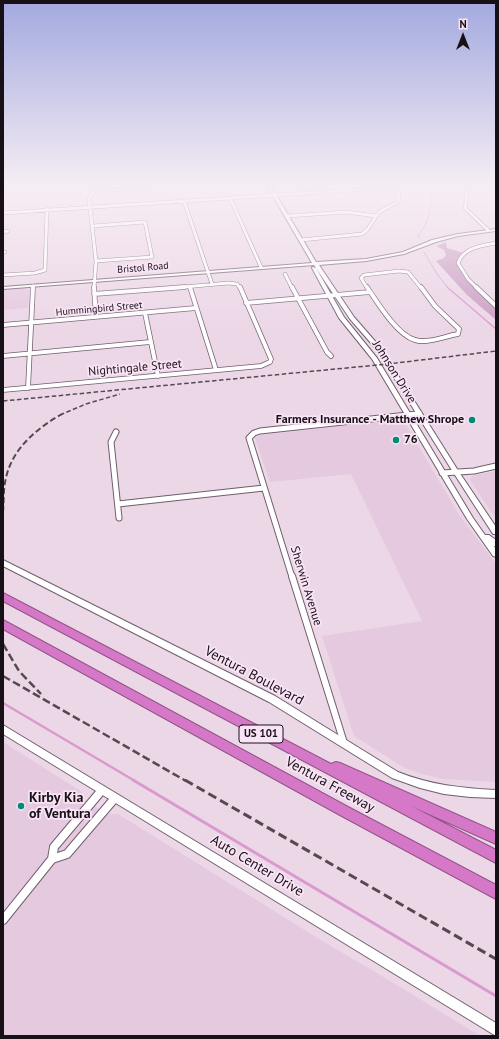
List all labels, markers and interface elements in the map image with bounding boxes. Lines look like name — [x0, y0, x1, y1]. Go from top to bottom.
north arrow — [443, 16, 483, 56]
text: N — [459, 17, 467, 31]
street label: Bristol Road — [117, 260, 169, 276]
street label: Hummingbird Street — [55, 299, 143, 319]
street label: Johnson Drive — [369, 338, 419, 406]
street label: Nightingale Street — [88, 357, 182, 379]
place label: Farmers Insurance - Matthew Shrope — [276, 413, 464, 427]
marker: Farmers Insurance - Matthew Shrope — [467, 415, 477, 425]
place label: 76 — [404, 433, 418, 447]
marker: 76 — [391, 435, 401, 445]
street label: Sherwin Avenue — [287, 544, 325, 628]
street label: Ventura Boulevard — [202, 643, 306, 709]
road number: US 101 — [239, 725, 283, 743]
street label: Ventura Freeway — [282, 754, 378, 816]
place label: Kirby Kia of Ventura — [29, 790, 91, 822]
marker: Kirby Kia of Ventura — [16, 801, 26, 811]
street label: Auto Center Drive — [207, 832, 307, 900]

